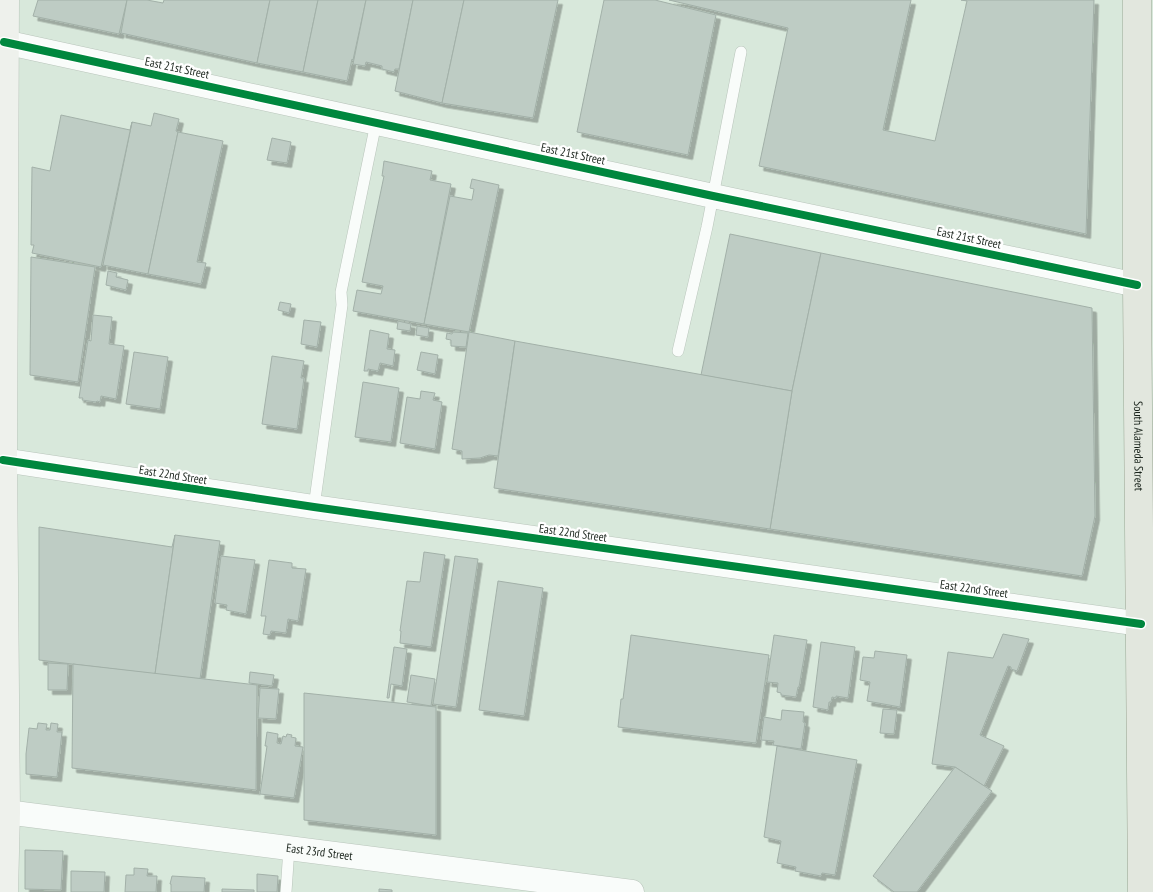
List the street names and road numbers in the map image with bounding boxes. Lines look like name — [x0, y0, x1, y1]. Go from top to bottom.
street label: East 21st Street — [144, 53, 211, 82]
street label: East 21st Street — [540, 139, 607, 168]
street label: East 21st Street — [936, 223, 1003, 252]
street label: South Alameda Street — [1131, 401, 1147, 492]
street label: East 22nd Street — [138, 462, 209, 487]
street label: East 22nd Street — [538, 520, 609, 545]
street label: East 22nd Street — [939, 576, 1010, 601]
street label: East 23rd Street — [286, 840, 354, 863]

